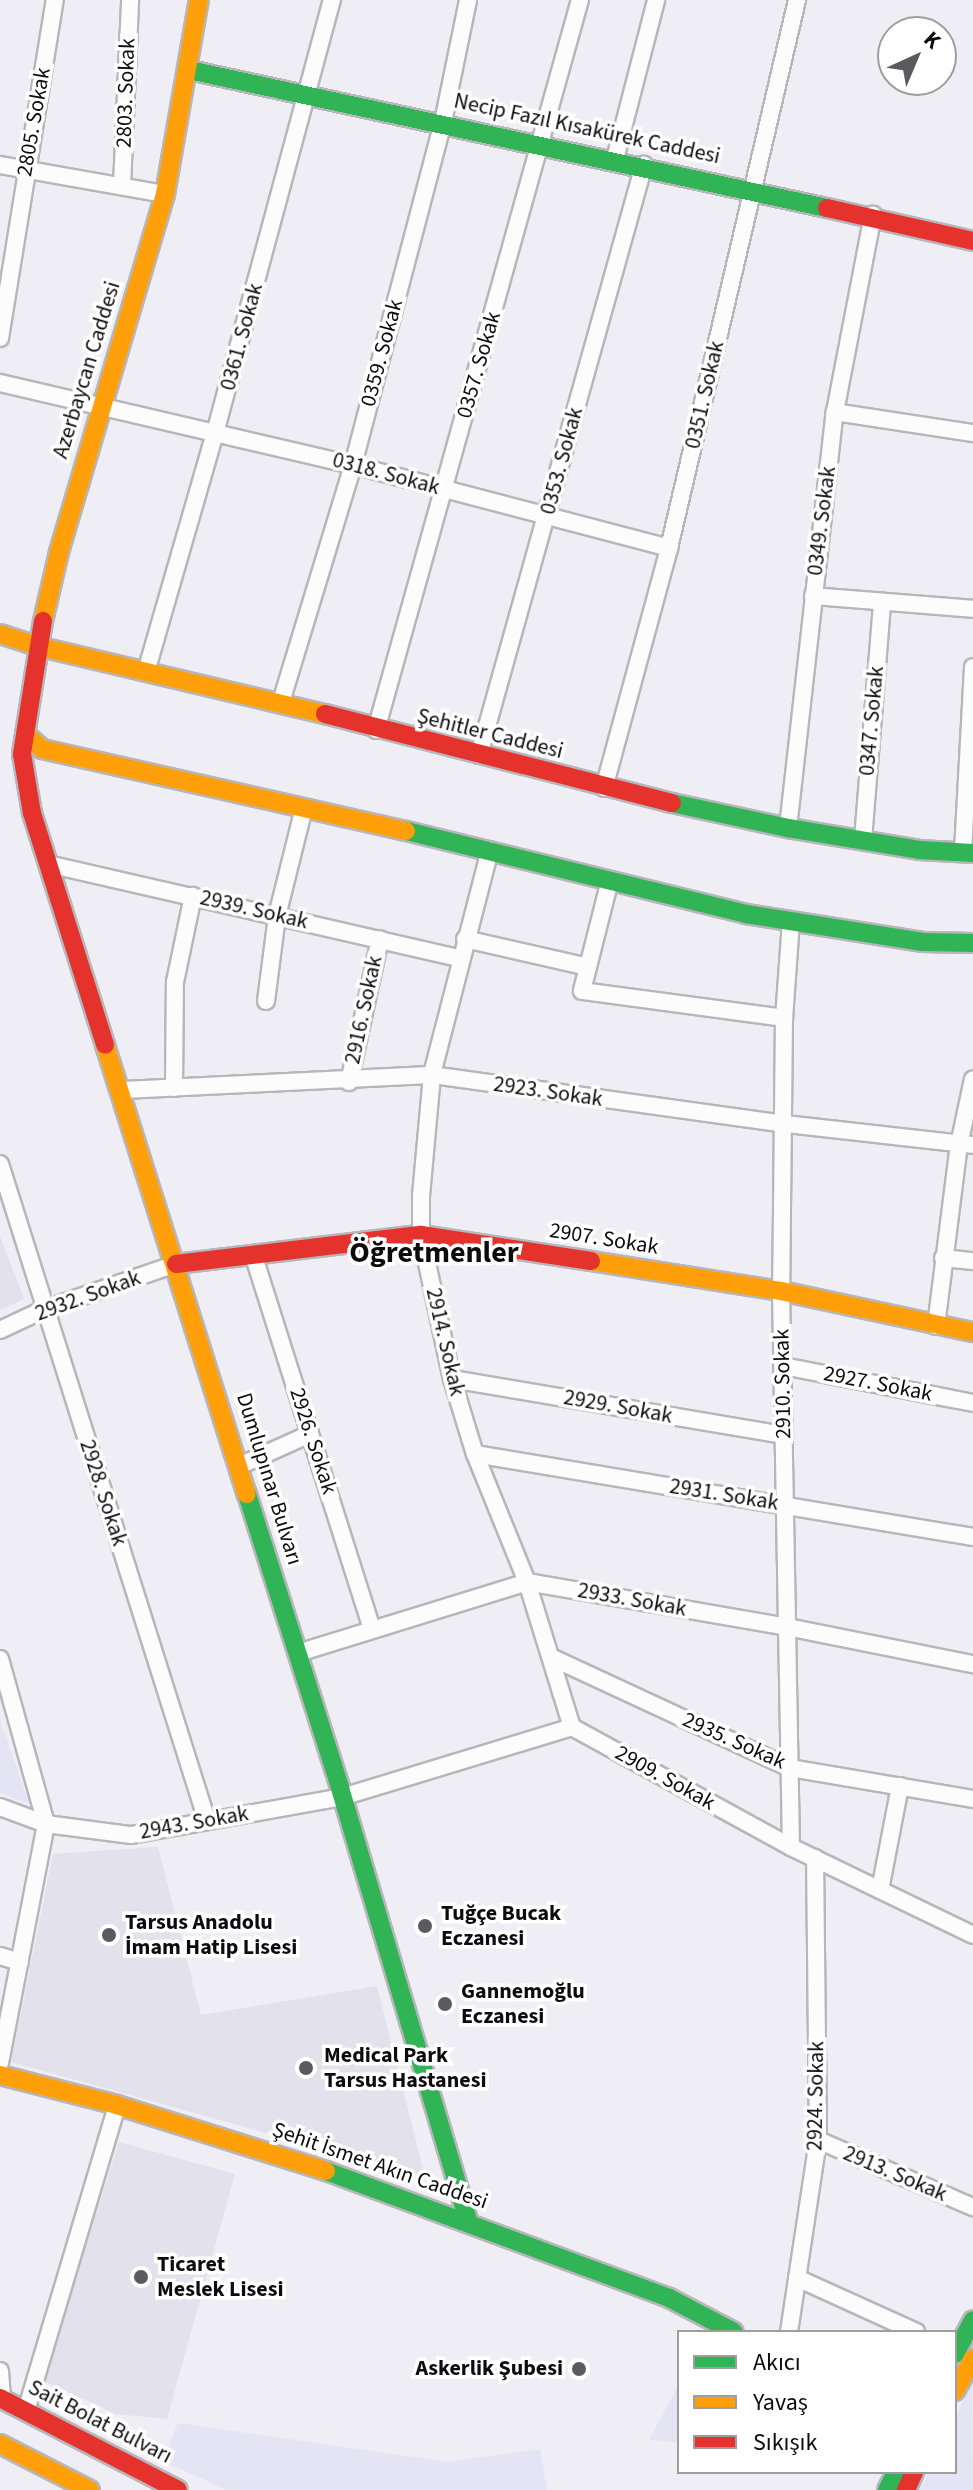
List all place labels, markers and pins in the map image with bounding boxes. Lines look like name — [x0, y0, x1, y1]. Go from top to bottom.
place label: Tuğçe Bucak Eczanesi — [441, 1900, 561, 1952]
place label: Tarsus Anadolu İmam Hatip Lisesi — [125, 1909, 297, 1960]
marker: Tuğçe Bucak Eczanesi — [416, 1917, 434, 1935]
marker: Tarsus Anadolu İmam Hatip Lisesi — [100, 1926, 118, 1944]
place label: Gannemoğlu Eczanesi — [461, 1978, 585, 2030]
marker: Gannemoğlu Eczanesi — [436, 1995, 454, 2013]
place label: Medical Park Tarsus Hastanesi — [324, 2042, 486, 2094]
marker: Medical Park Tarsus Hastanesi — [295, 2057, 317, 2079]
place label: Ticaret Meslek Lisesi — [157, 2251, 283, 2302]
marker: Ticaret Meslek Lisesi — [132, 2268, 150, 2286]
place label: Askerlik Şubesi — [415, 2356, 563, 2382]
marker: Askerlik Şubesi — [570, 2360, 588, 2378]

